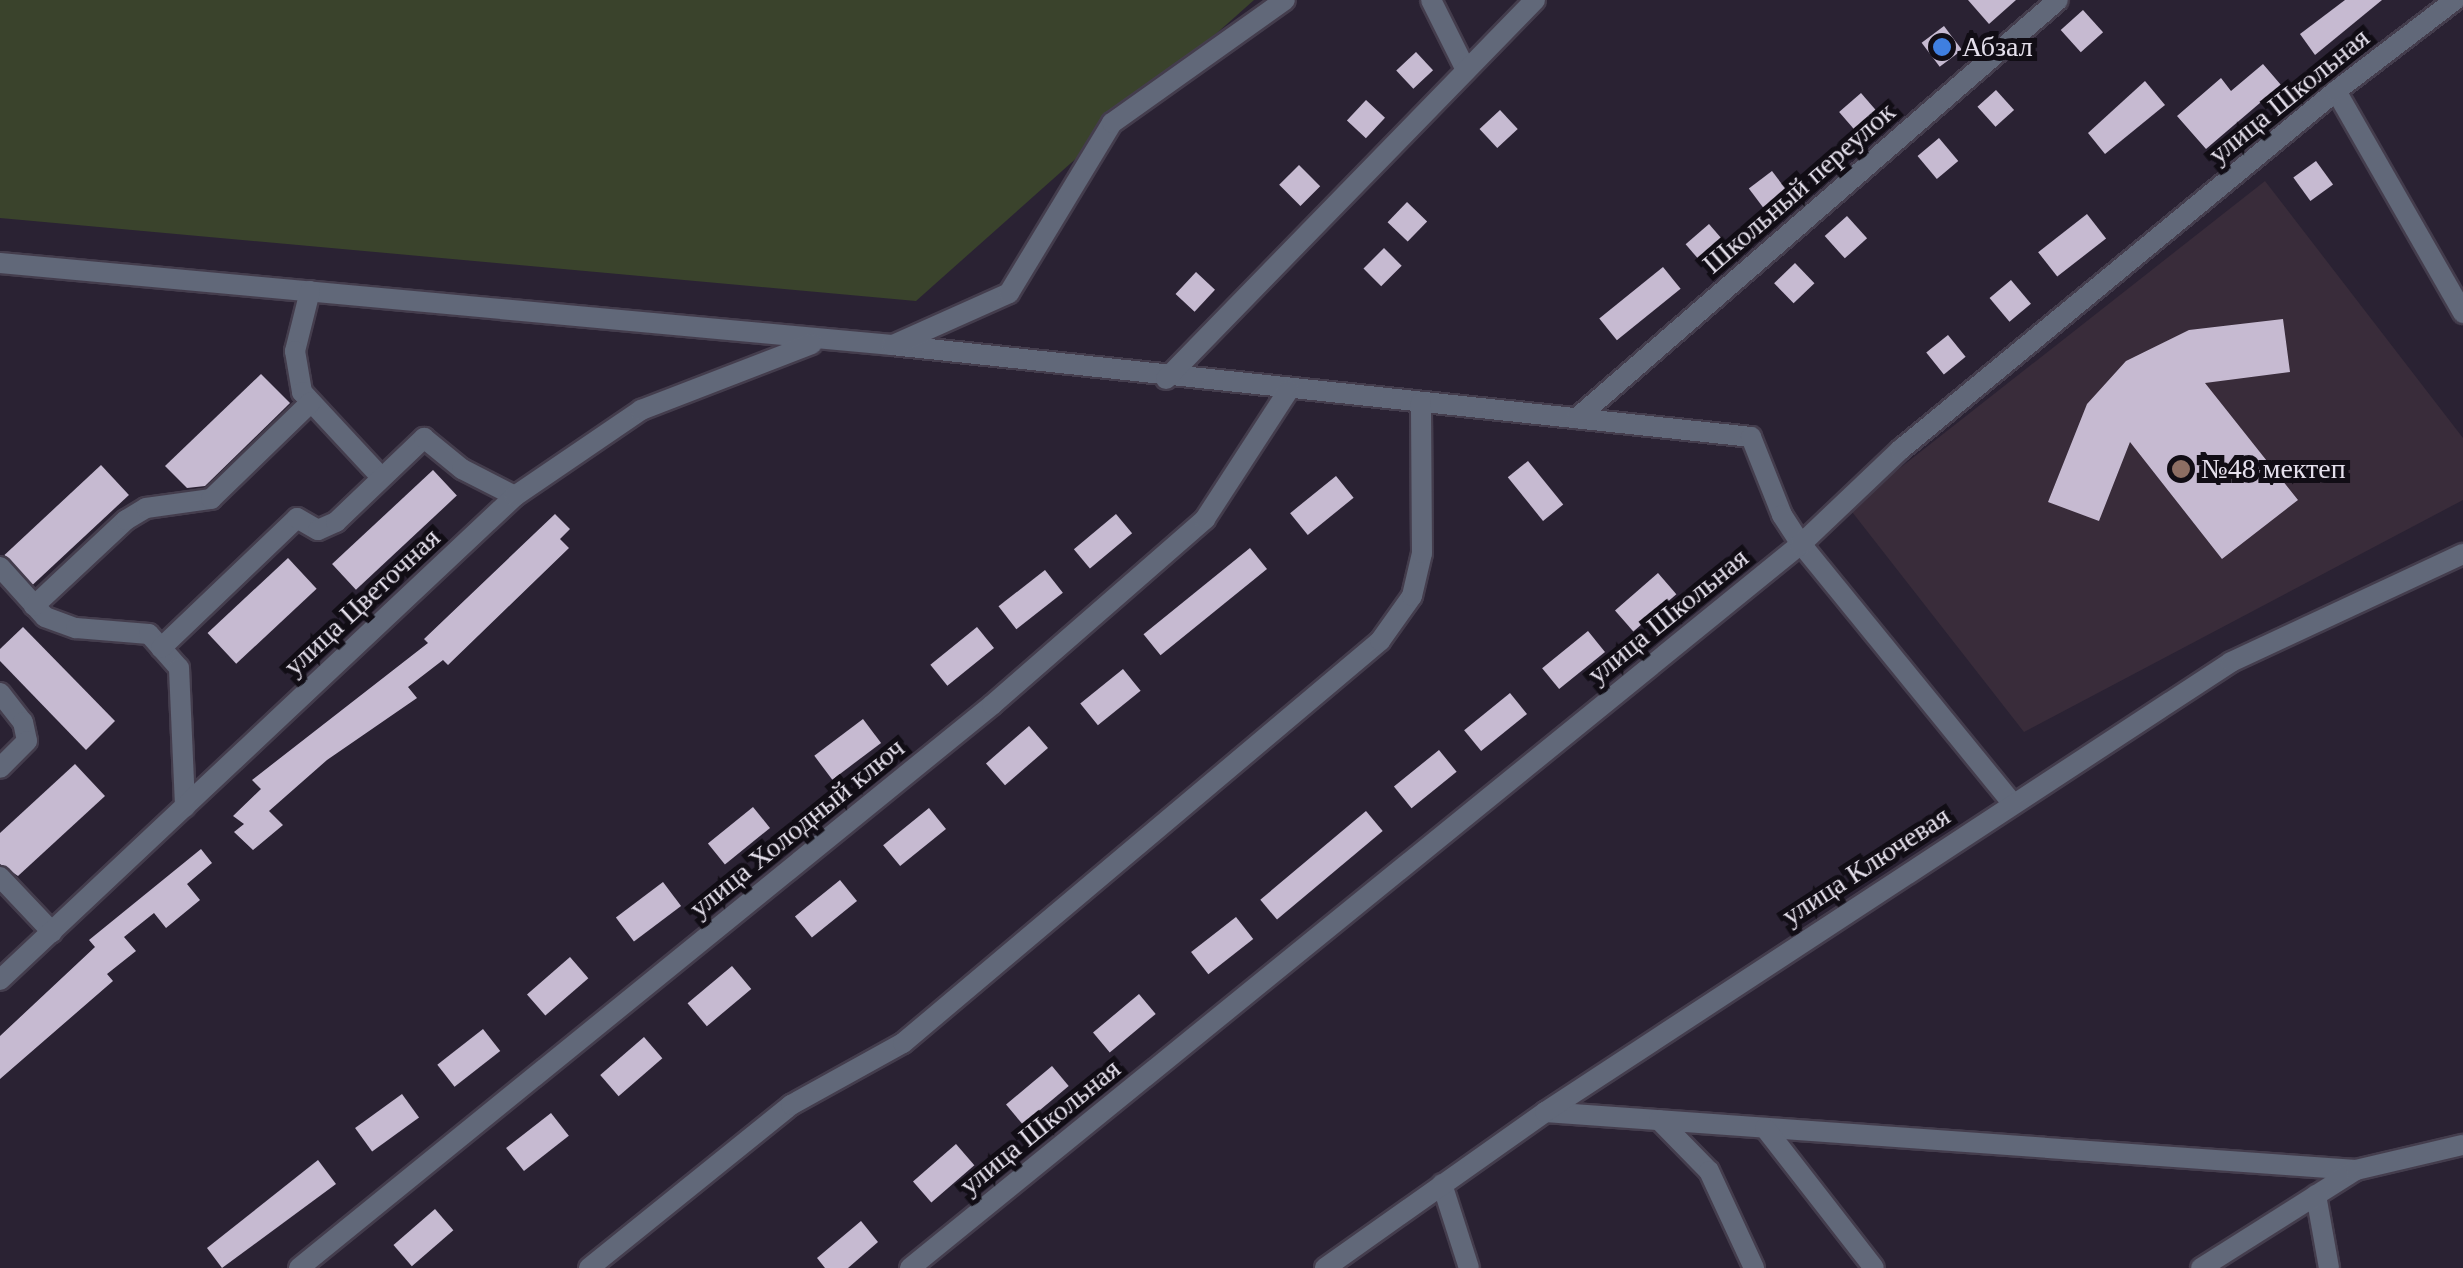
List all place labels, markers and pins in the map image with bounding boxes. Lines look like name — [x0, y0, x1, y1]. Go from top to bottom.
place label: Абзал — [1962, 30, 2033, 64]
marker: Абзал — [1931, 36, 1953, 58]
place label: №48 мектеп — [2201, 452, 2346, 486]
marker: №48 мектеп — [2170, 458, 2192, 480]

